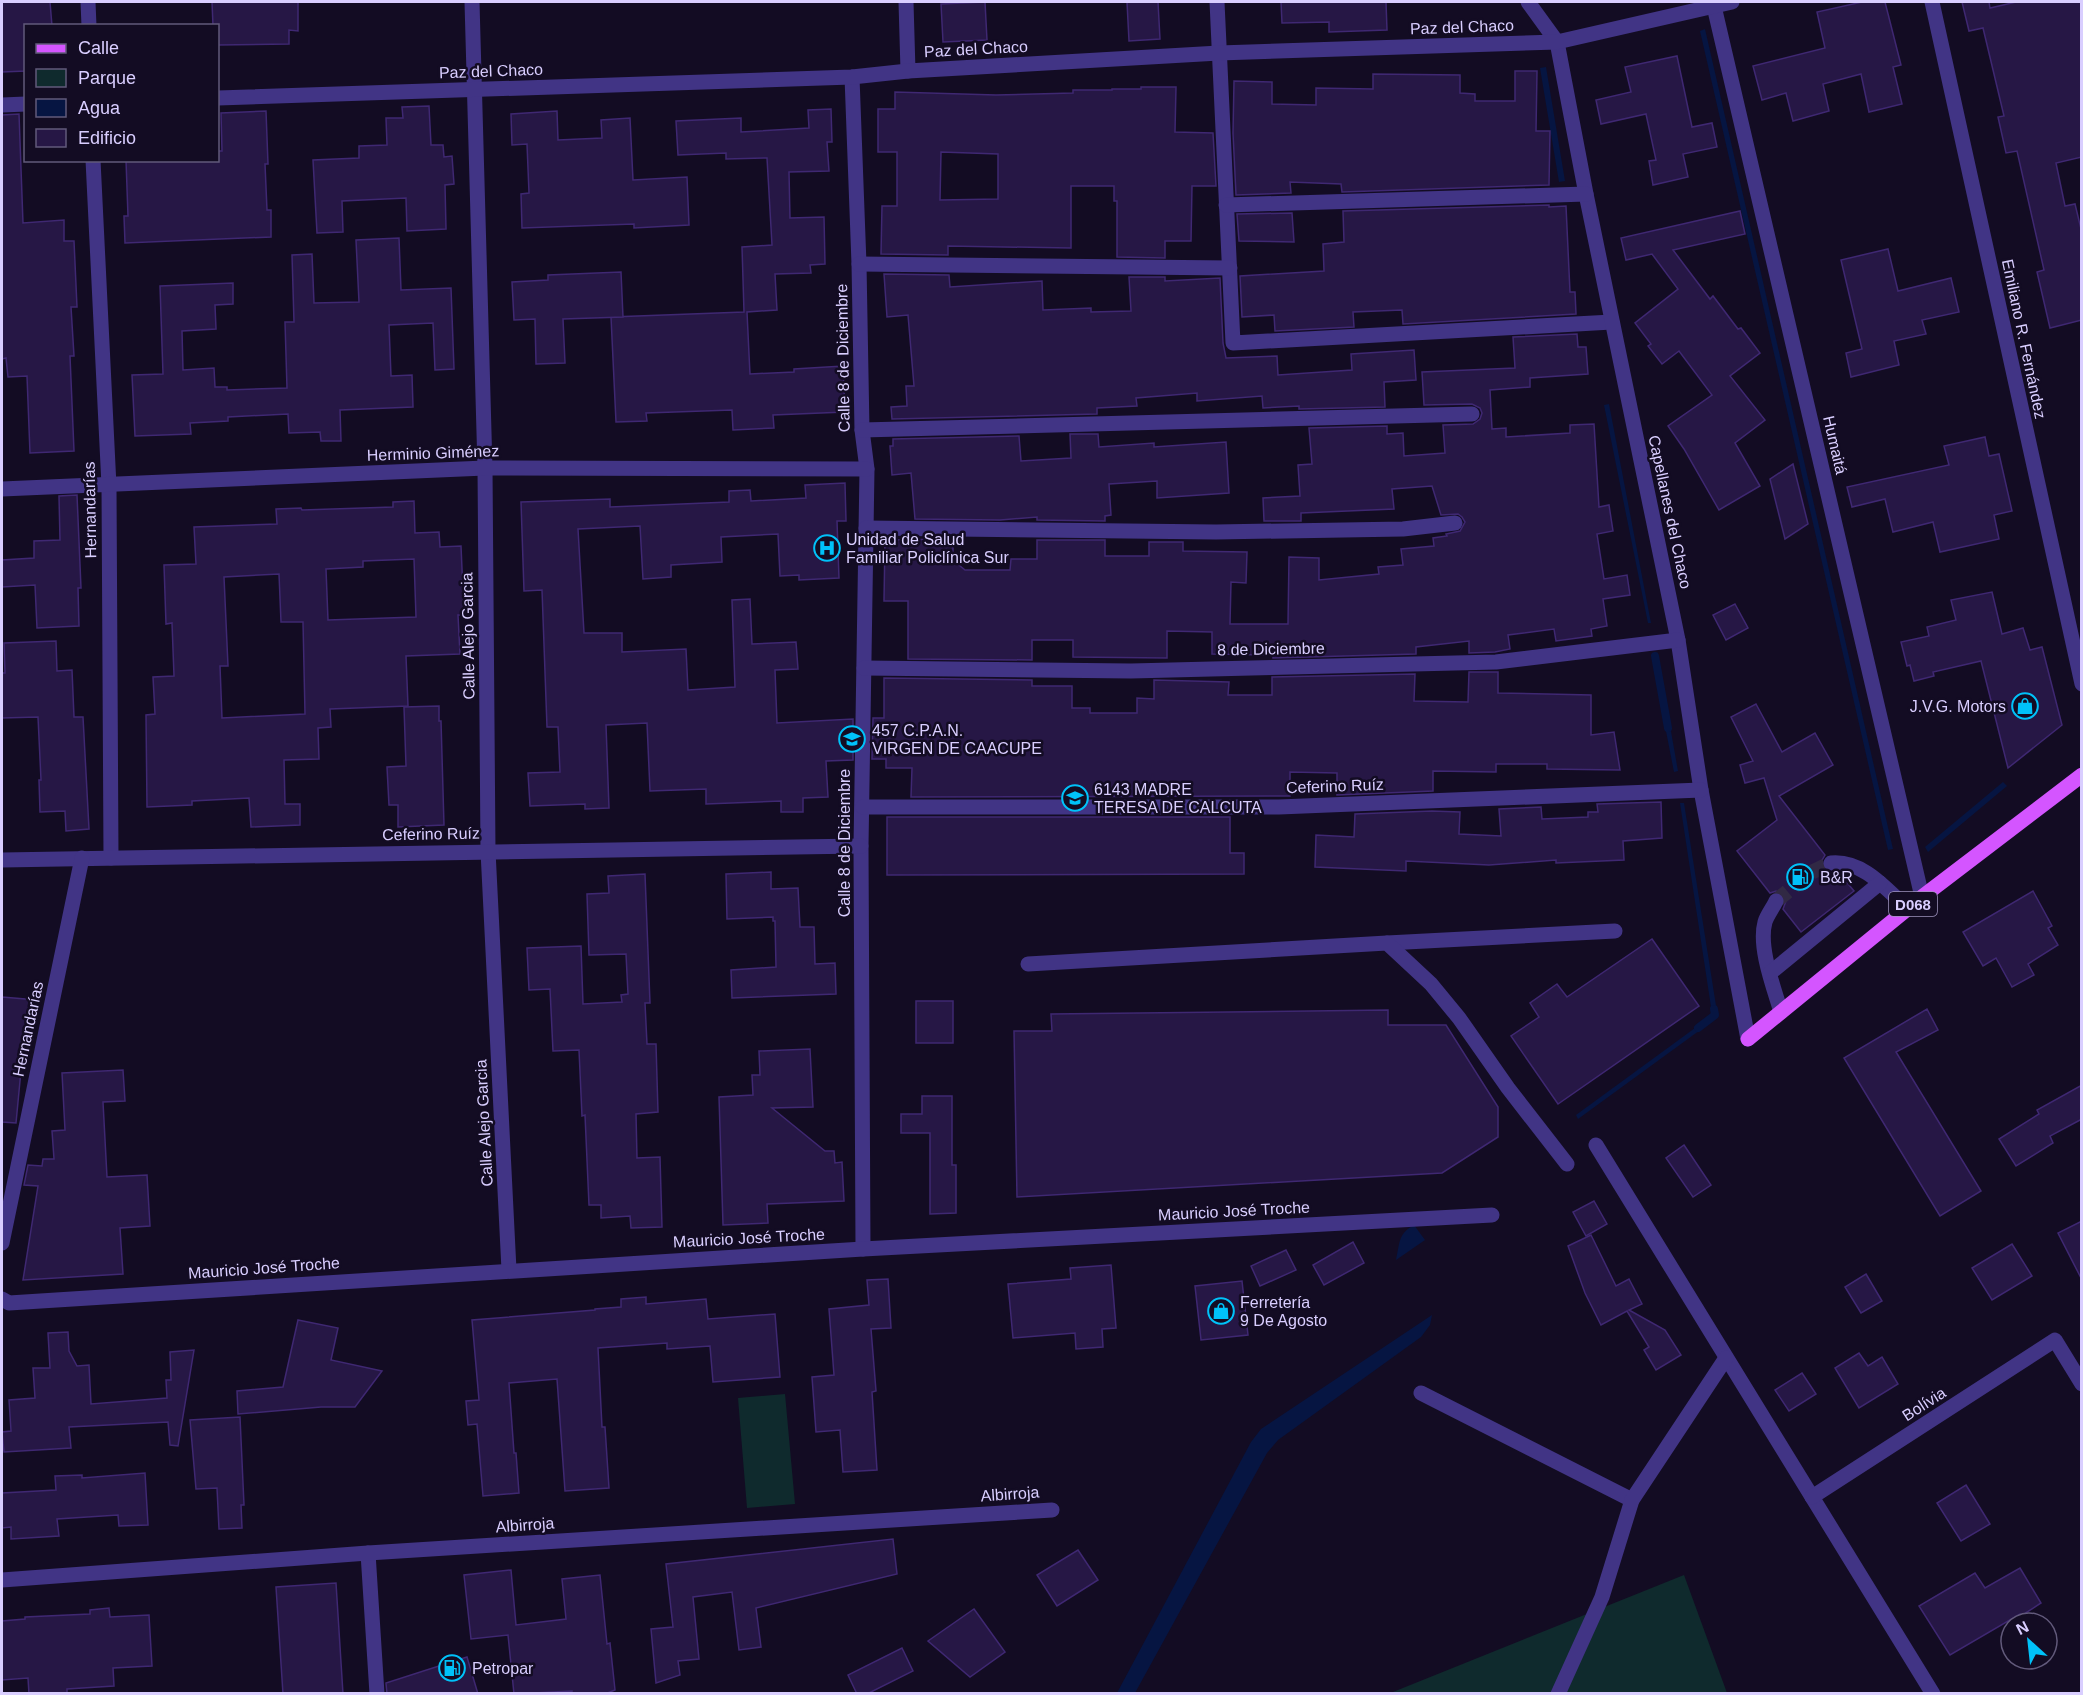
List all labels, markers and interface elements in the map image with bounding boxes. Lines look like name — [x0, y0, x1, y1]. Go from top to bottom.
street label: Paz del Chaco — [1410, 17, 1514, 37]
legend — [24, 24, 219, 162]
text: Calle — [78, 38, 119, 58]
street label: Paz del Chaco — [924, 38, 1029, 60]
street label: Paz del Chaco — [439, 61, 543, 81]
text: Parque — [78, 68, 136, 88]
text: Agua — [78, 98, 121, 118]
text: Edificio — [78, 128, 136, 148]
street label: Emiliano R. Fernández — [1999, 258, 2049, 420]
street label: Calle 8 de Diciembre — [833, 284, 853, 432]
street label: Humaitá — [1820, 414, 1850, 476]
street label: Capellanes del Chaco — [1645, 434, 1695, 590]
street label: Herminio Giménez — [367, 442, 499, 464]
street label: Hernandarías — [81, 461, 99, 559]
place label: Unidad de Salud Familiar Policlínica Sur — [846, 531, 1009, 566]
hospital icon: Unidad de Salud Familiar Policlínica Sur — [812, 533, 842, 563]
street label: Calle Alejo Garcia — [458, 572, 478, 700]
street label: 8 de Diciembre — [1217, 640, 1325, 658]
shop icon: J.V.G. Motors — [2010, 691, 2040, 721]
place label: J.V.G. Motors — [1910, 698, 2006, 715]
place label: 457 C.P.A.N. VIRGEN DE CAACUPE — [872, 722, 1042, 757]
school or university icon: 457 C.P.A.N. VIRGEN DE CAACUPE — [837, 724, 867, 754]
street label: Calle 8 de Diciembre — [836, 769, 853, 917]
street label: Ceferino Ruíz — [1286, 776, 1384, 796]
place label: 6143 MADRE TERESA DE CALCUTA — [1094, 781, 1262, 816]
school or university icon: 6143 MADRE TERESA DE CALCUTA — [1060, 783, 1090, 813]
street label: Ceferino Ruíz — [382, 825, 480, 843]
fuel station icon: B&R — [1785, 862, 1815, 892]
place label: B&R — [1820, 869, 1853, 886]
road number: D068 — [1889, 892, 1937, 916]
street label: Hernandarías — [10, 980, 46, 1078]
street label: Calle Alejo Garcia — [472, 1059, 496, 1187]
street label: Mauricio José Troche — [1158, 1199, 1310, 1223]
street label: Mauricio José Troche — [673, 1226, 825, 1250]
street label: Mauricio José Troche — [188, 1254, 341, 1282]
place label: Ferretería 9 De Agosto — [1240, 1294, 1327, 1329]
shop icon: Ferretería 9 De Agosto — [1206, 1296, 1236, 1326]
street label: Bolívia — [1899, 1384, 1949, 1424]
street label: Albirroja — [980, 1483, 1040, 1505]
street label: Albirroja — [495, 1514, 555, 1536]
north arrow — [1999, 1611, 2059, 1671]
text: N — [2013, 1618, 2031, 1638]
fuel station icon: Petropar — [437, 1653, 467, 1683]
place label: Petropar — [472, 1660, 534, 1677]

